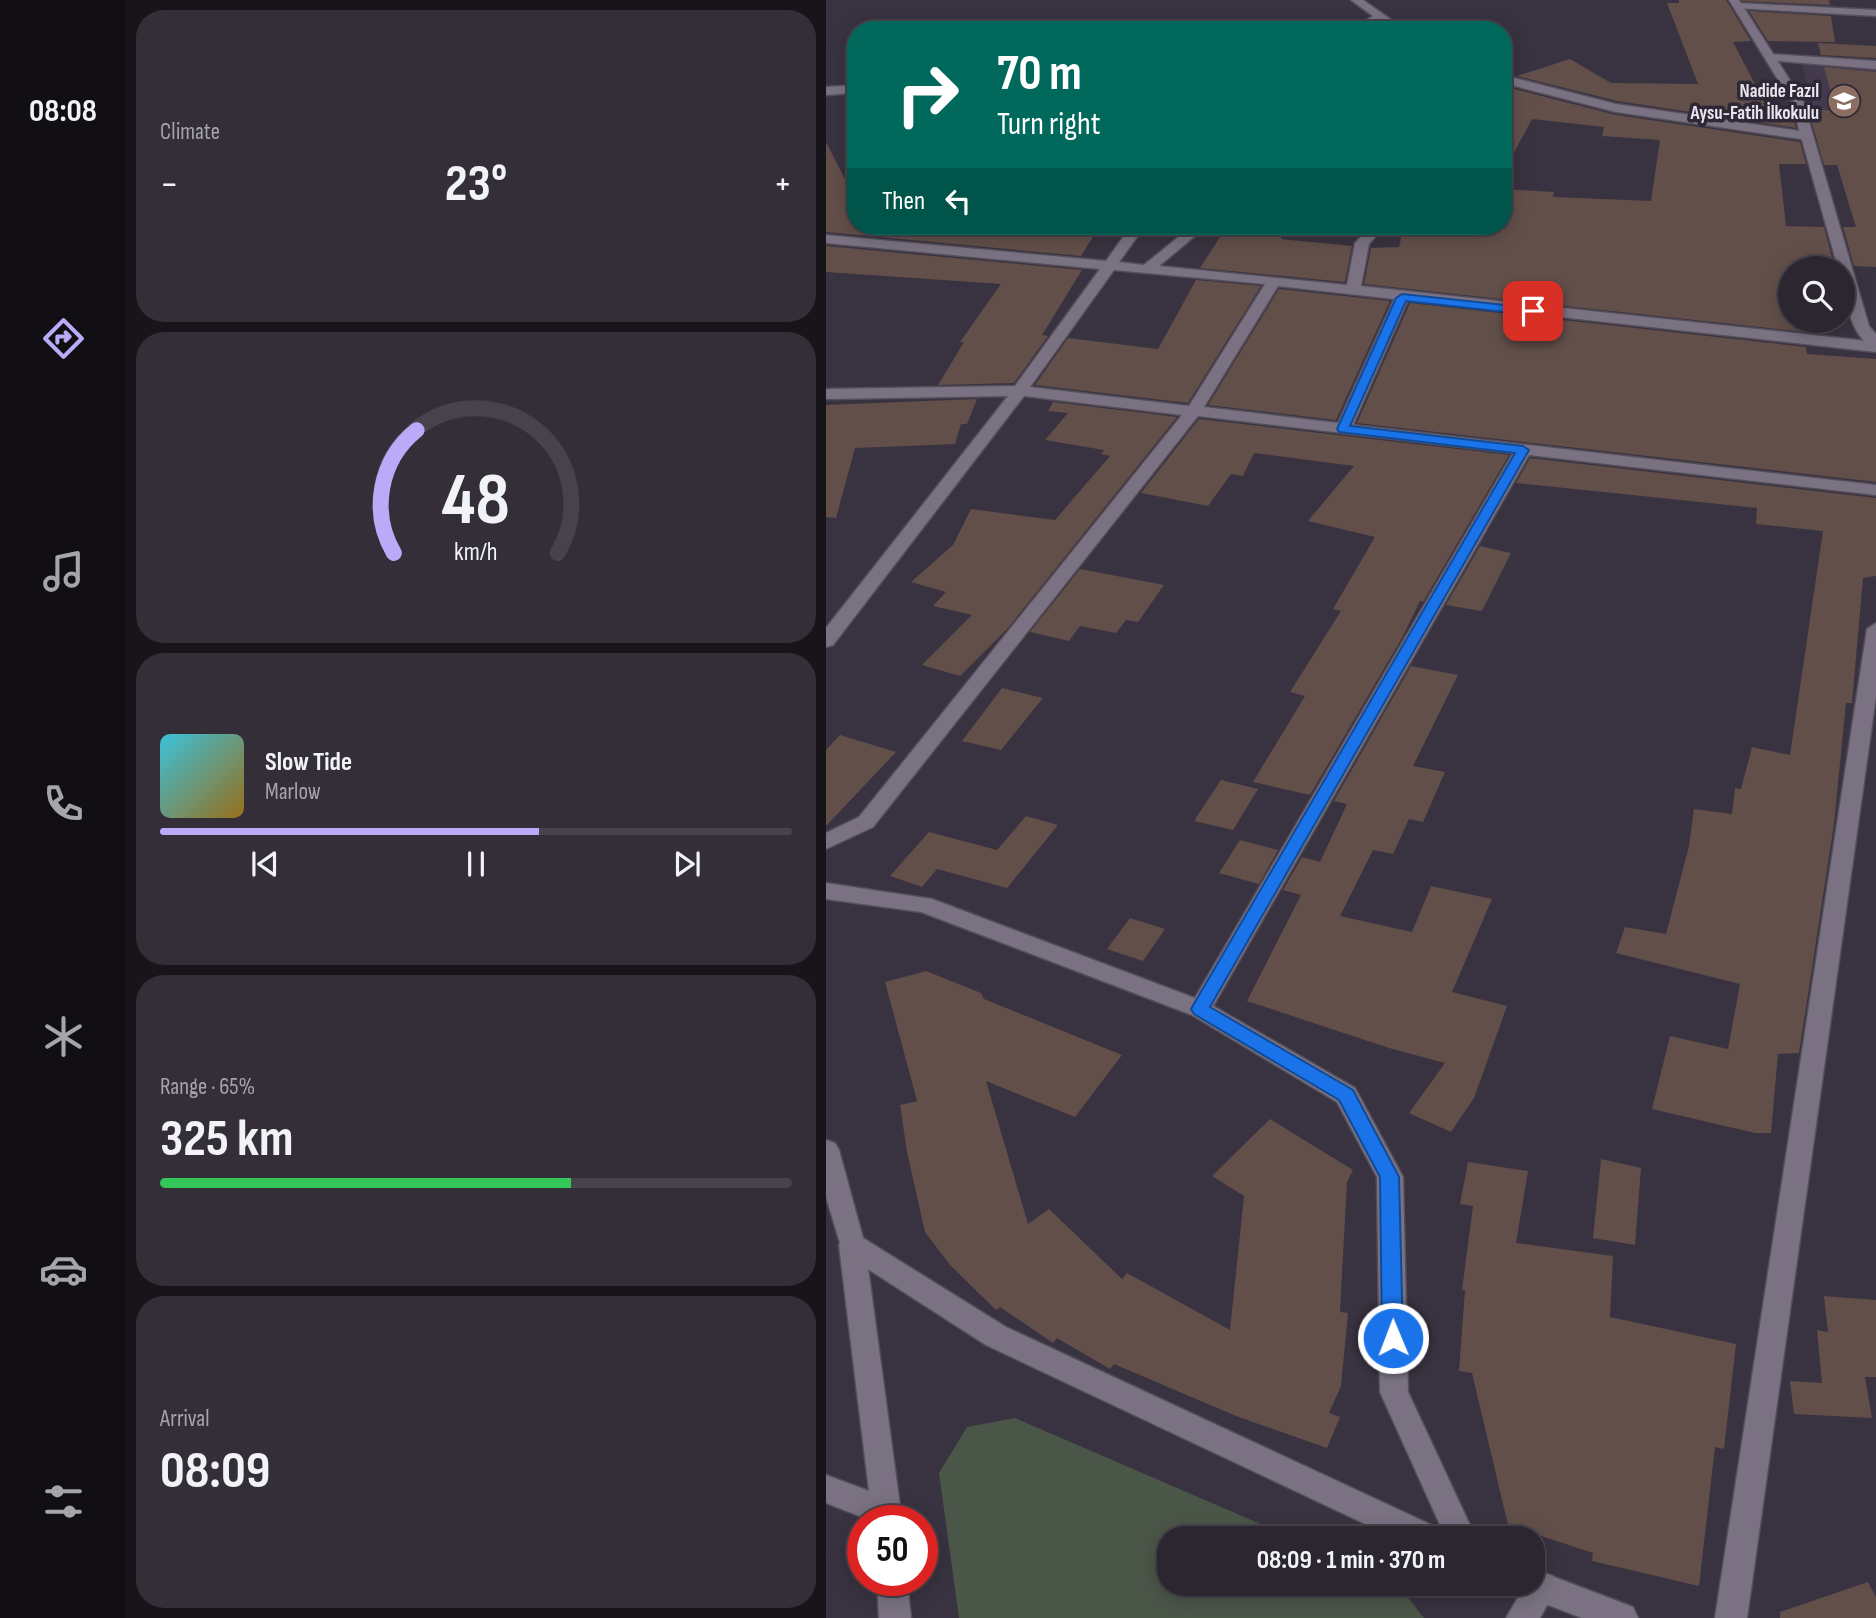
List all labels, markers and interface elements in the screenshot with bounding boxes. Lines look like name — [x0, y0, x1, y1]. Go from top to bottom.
text: 70 m — [997, 45, 1082, 104]
icon: right — [882, 49, 973, 140]
place label: Nadide Fazıl Aysu-Fatih İlkokulu — [1690, 80, 1819, 125]
school or university icon: Nadide Fazıl Aysu-Fatih İlkokulu — [1825, 82, 1863, 120]
text: 08:08 — [29, 92, 97, 131]
text: Turn right — [997, 105, 1101, 144]
text: Climate — [160, 118, 220, 146]
text: 23° — [445, 153, 507, 216]
text: − — [160, 162, 179, 207]
text: + — [773, 162, 792, 207]
icon: left — [939, 182, 977, 220]
text: Then — [882, 186, 925, 217]
map controls — [1778, 256, 1855, 333]
button: search — [1778, 256, 1855, 333]
pin — [1503, 281, 1563, 341]
icon: arrive — [1514, 292, 1552, 330]
icon: directions — [39, 314, 88, 363]
text: 48 — [442, 458, 510, 546]
text: km/h — [454, 537, 498, 568]
icon: music — [39, 547, 88, 596]
text: Slow Tide — [265, 747, 352, 778]
text: Marlow — [265, 778, 321, 806]
icon: phone — [39, 779, 88, 828]
icon: previous — [246, 845, 284, 883]
icon: pause — [457, 845, 495, 883]
icon: next — [668, 845, 706, 883]
icon: climate — [39, 1012, 88, 1061]
text: Range · 65% — [160, 1073, 255, 1101]
text: 325 km — [160, 1108, 293, 1171]
icon: car — [39, 1245, 88, 1294]
position arrow — [1356, 1301, 1430, 1375]
text: Arrival — [160, 1405, 209, 1433]
text: 08:09 — [160, 1440, 270, 1503]
icon: filters — [39, 1477, 88, 1526]
speed limit sign: 50 — [847, 1505, 938, 1596]
text: 08:09 · 1 min · 370 m — [1257, 1545, 1445, 1576]

